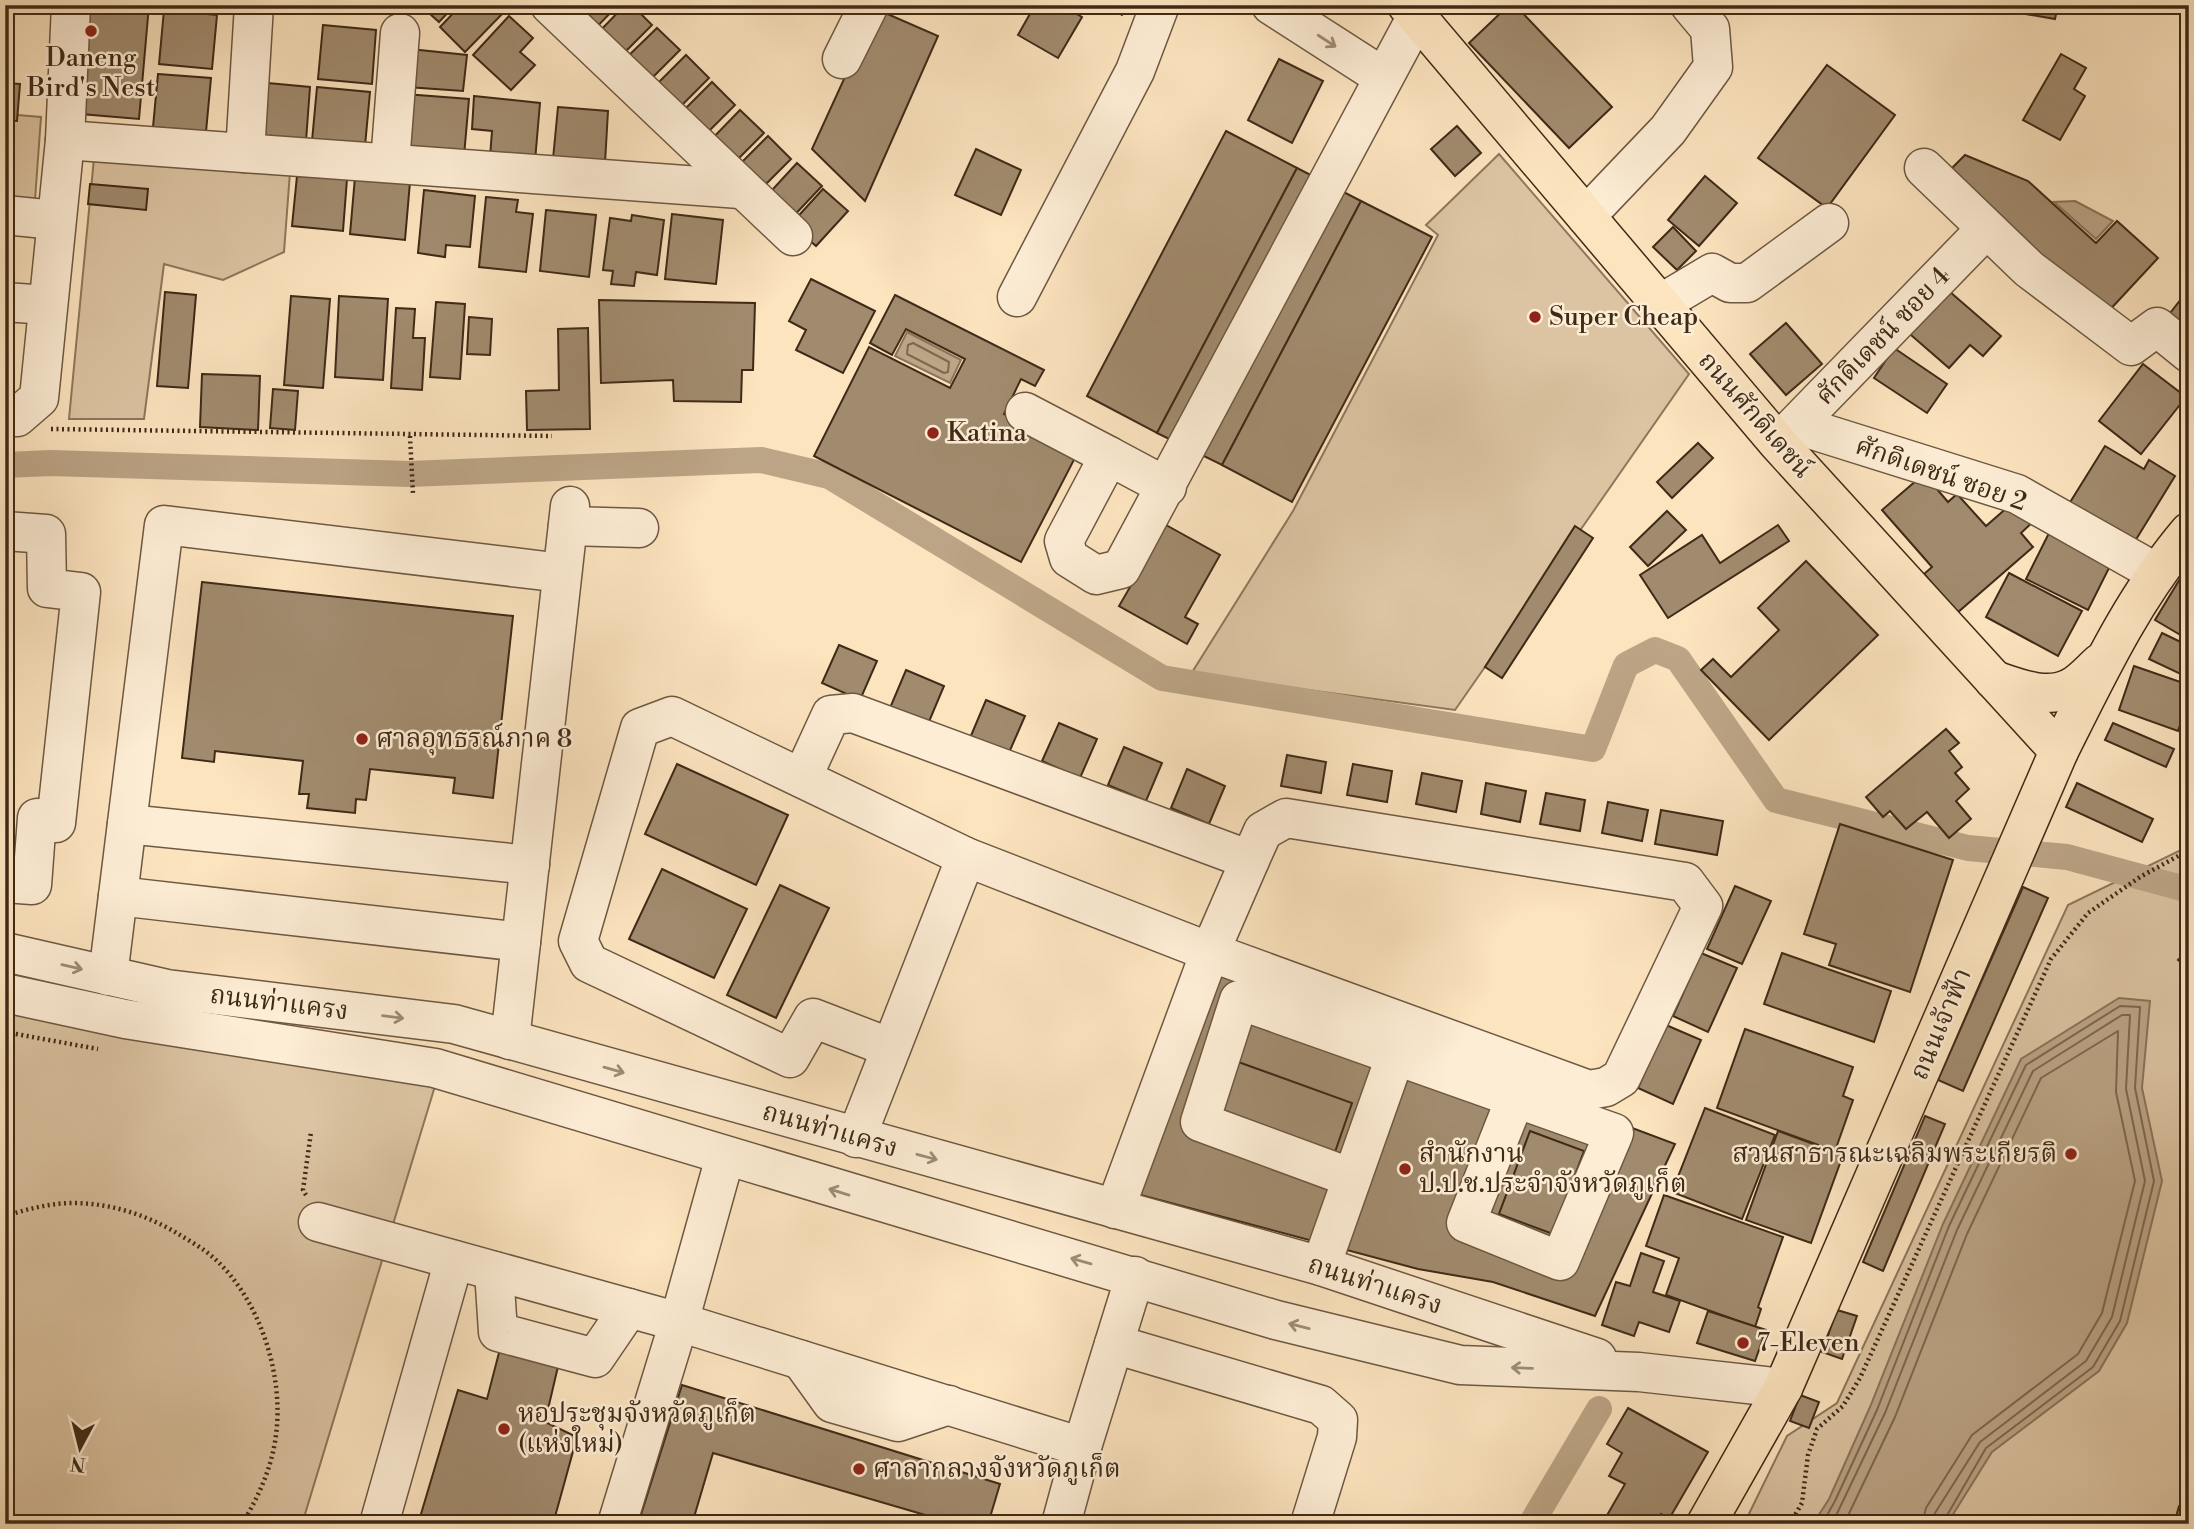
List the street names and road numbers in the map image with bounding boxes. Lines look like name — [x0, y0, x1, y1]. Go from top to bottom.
street label: ศักดิเดชน์ ซอย 4 — [1808, 260, 1957, 412]
street label: ถนนศักดิเดชน์ — [1691, 344, 1819, 485]
street label: ศักดิเดชน์ ซอย 2 — [1851, 429, 2031, 518]
street label: ถนนเจ้าฟ้า — [1903, 963, 1979, 1085]
street label: ถนนท่าแครง — [208, 979, 350, 1027]
street label: ถนนท่าแครง — [759, 1095, 901, 1165]
street label: ถนนท่าแครง — [1304, 1248, 1446, 1322]

